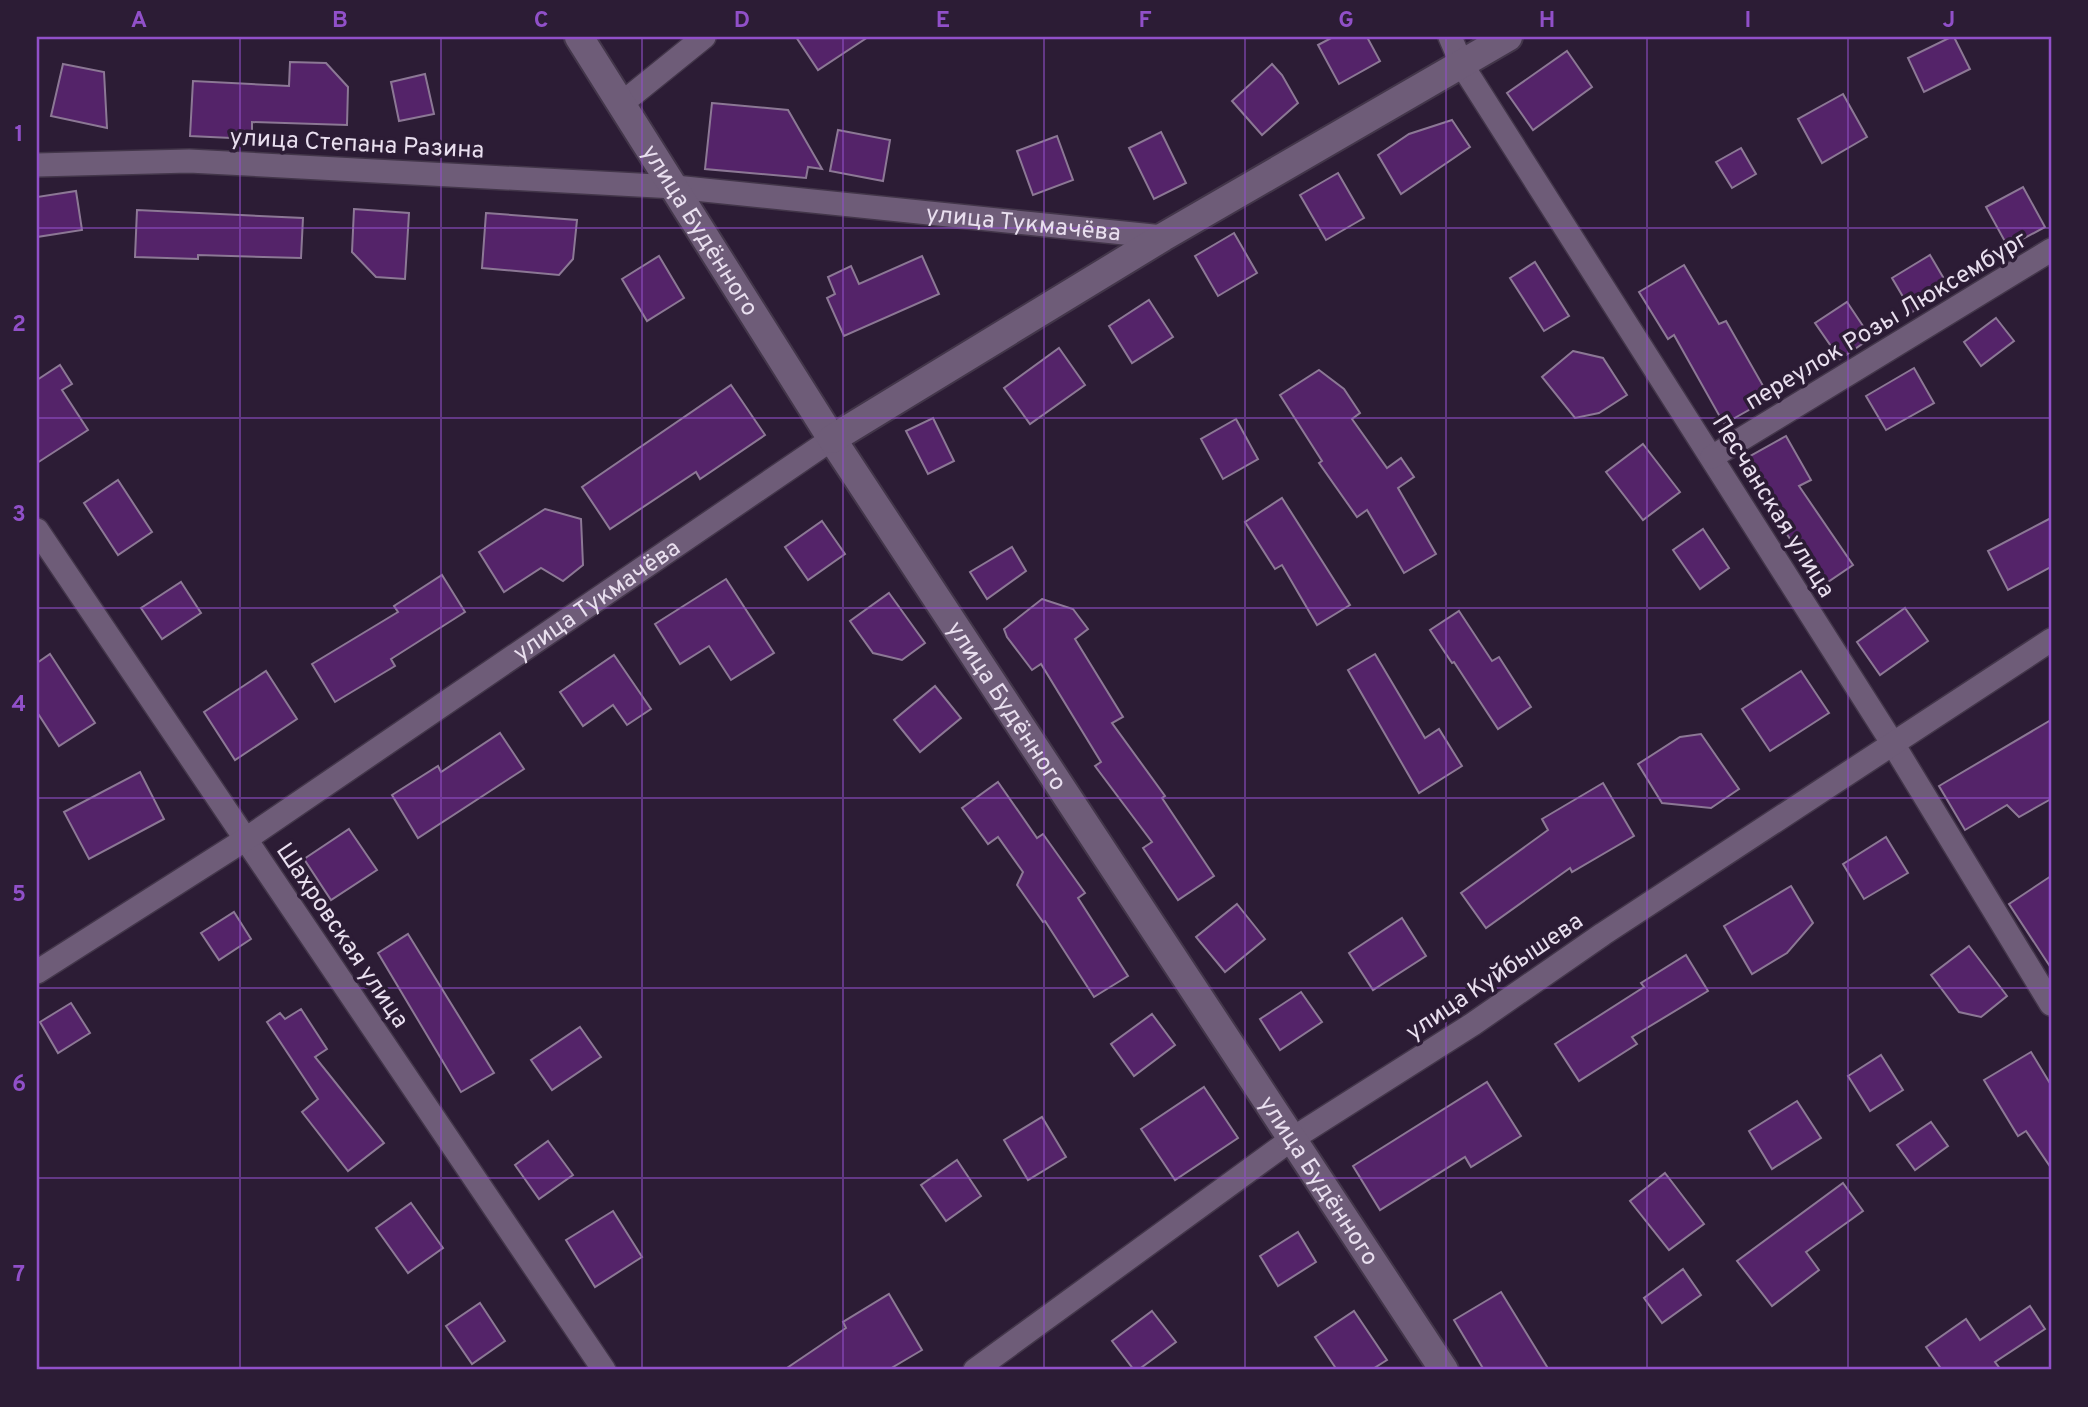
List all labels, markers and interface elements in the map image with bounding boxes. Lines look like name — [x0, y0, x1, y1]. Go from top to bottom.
text: A — [131, 7, 147, 36]
text: B — [332, 7, 348, 36]
text: C — [534, 7, 548, 36]
text: D — [734, 7, 750, 36]
text: E — [936, 7, 950, 36]
text: F — [1138, 7, 1152, 36]
text: G — [1338, 7, 1354, 36]
text: H — [1539, 7, 1555, 36]
text: I — [1745, 7, 1751, 36]
text: J — [1943, 7, 1955, 36]
text: 1 — [14, 121, 24, 150]
street label: улица Степана Разина — [229, 123, 485, 167]
street label: улица Будённого — [634, 140, 764, 322]
street label: улица Тукмачёва — [924, 200, 1122, 250]
street label: переулок Розы Люксембург — [1741, 225, 2034, 418]
text: 2 — [12, 311, 26, 340]
street label: Песчанская улица — [1704, 410, 1841, 604]
text: 3 — [12, 501, 26, 530]
street label: улица Тукмачёва — [508, 534, 687, 669]
street label: улица Будённого — [939, 616, 1072, 797]
text: 4 — [12, 691, 26, 720]
street label: Шахровская улица — [268, 838, 415, 1035]
text: 5 — [12, 881, 26, 910]
street label: улица Куйбышева — [1401, 907, 1590, 1048]
text: 6 — [12, 1071, 26, 1100]
street label: улица Будённого — [1251, 1091, 1384, 1272]
text: 7 — [13, 1261, 25, 1290]

